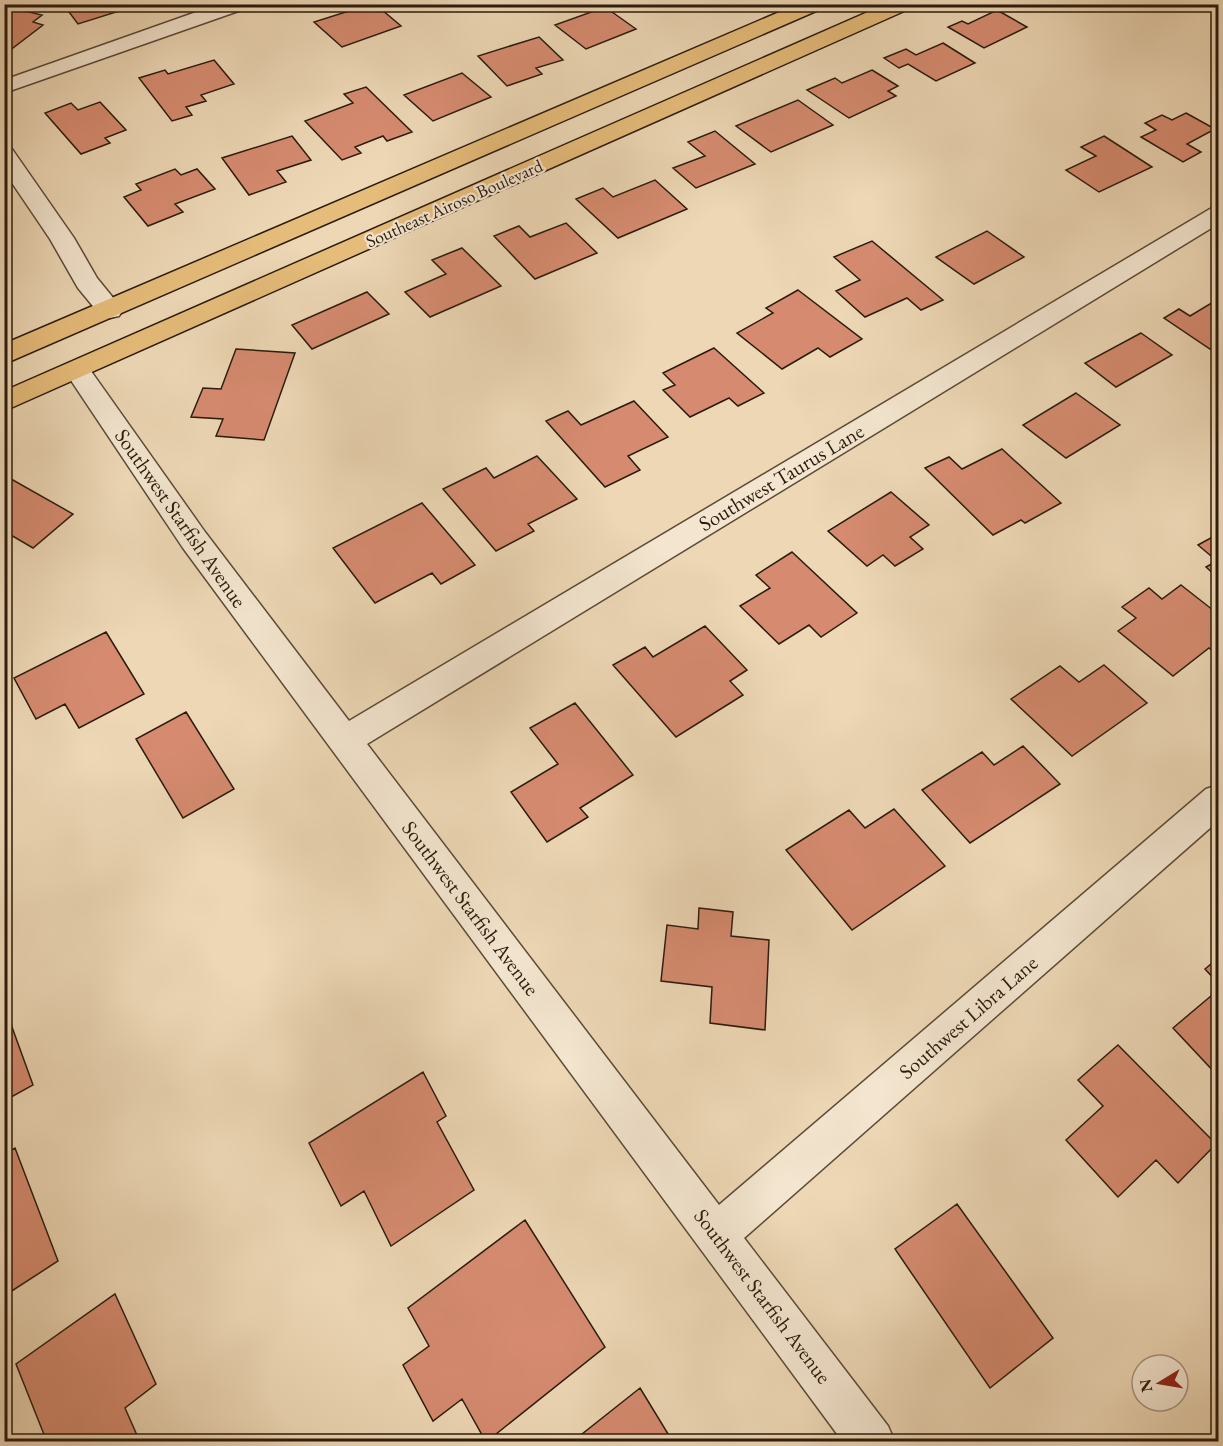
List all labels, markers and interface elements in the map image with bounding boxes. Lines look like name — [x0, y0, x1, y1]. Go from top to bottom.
street label: Southeast Airoso Boulevard — [362, 153, 547, 252]
street label: Southwest Taurus Lane — [693, 417, 869, 537]
street label: Southwest Starfish Avenue — [109, 423, 253, 613]
street label: Southwest Starfish Avenue — [396, 815, 546, 1001]
street label: Southwest Libra Lane — [893, 949, 1043, 1085]
street label: Southwest Starfish Avenue — [688, 1203, 838, 1389]
north arrow — [1130, 1353, 1190, 1413]
text: N — [1134, 1377, 1157, 1394]

